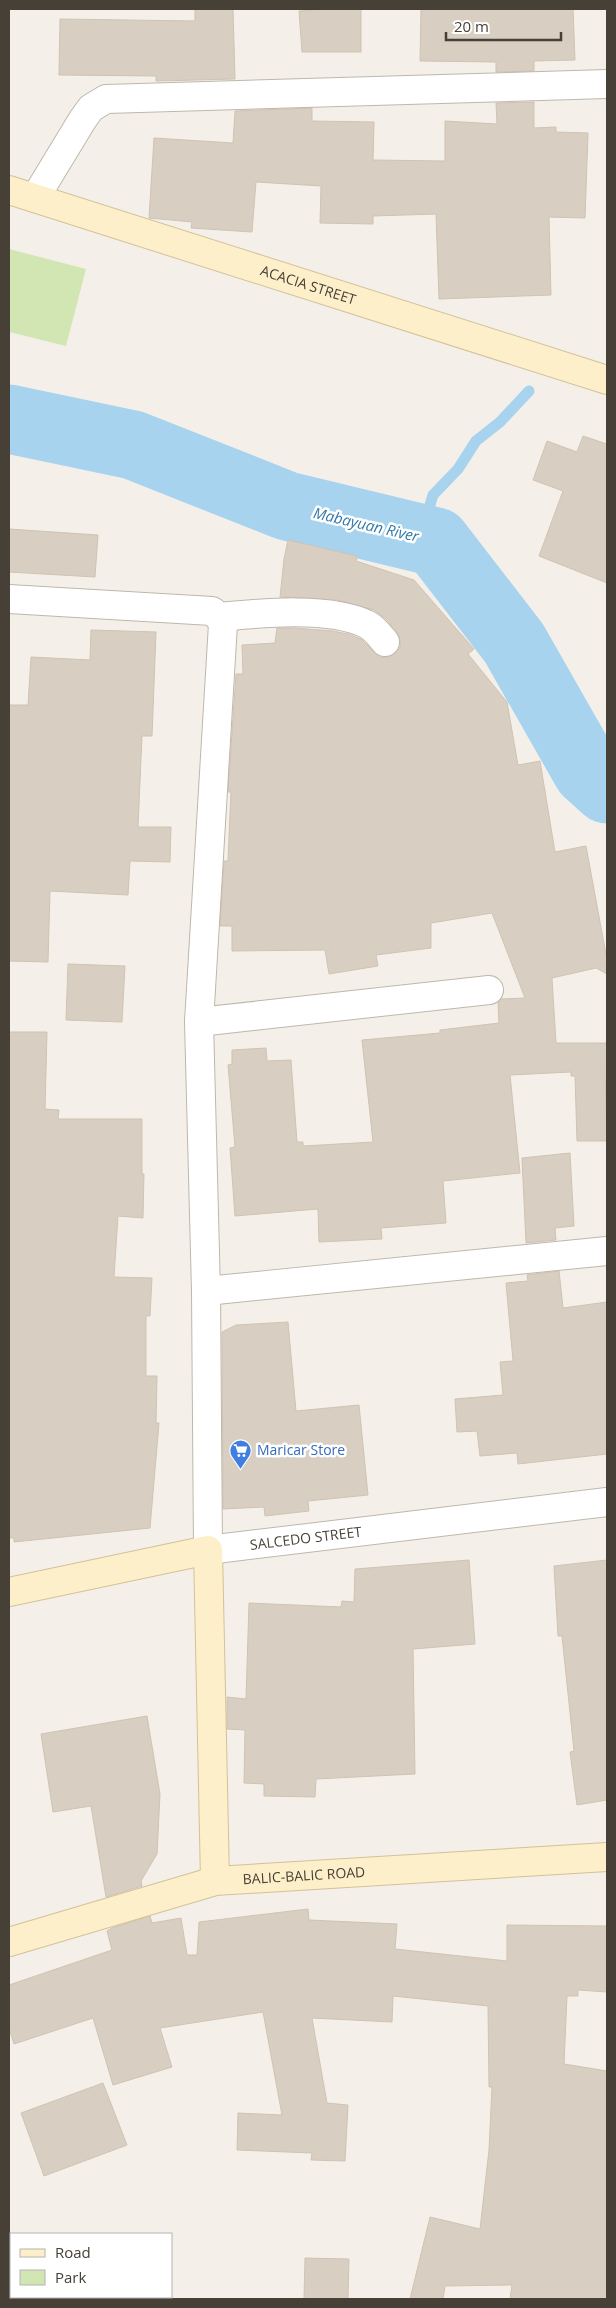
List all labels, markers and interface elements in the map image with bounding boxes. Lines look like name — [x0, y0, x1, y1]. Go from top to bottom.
scale bar — [446, 10, 561, 42]
text: 20 m — [454, 16, 489, 36]
street label: ACACIA STREET — [258, 261, 359, 309]
water label: Mabayuan River — [312, 502, 422, 546]
supermarket icon: Maricar Store — [229, 1438, 253, 1469]
place label: Maricar Store — [257, 1440, 345, 1459]
street label: SALCEDO STREET — [249, 1522, 363, 1554]
street label: BALIC-BALIC ROAD — [242, 1862, 366, 1888]
legend — [10, 2233, 172, 2298]
text: Road — [55, 2242, 91, 2262]
text: Park — [55, 2267, 86, 2287]

